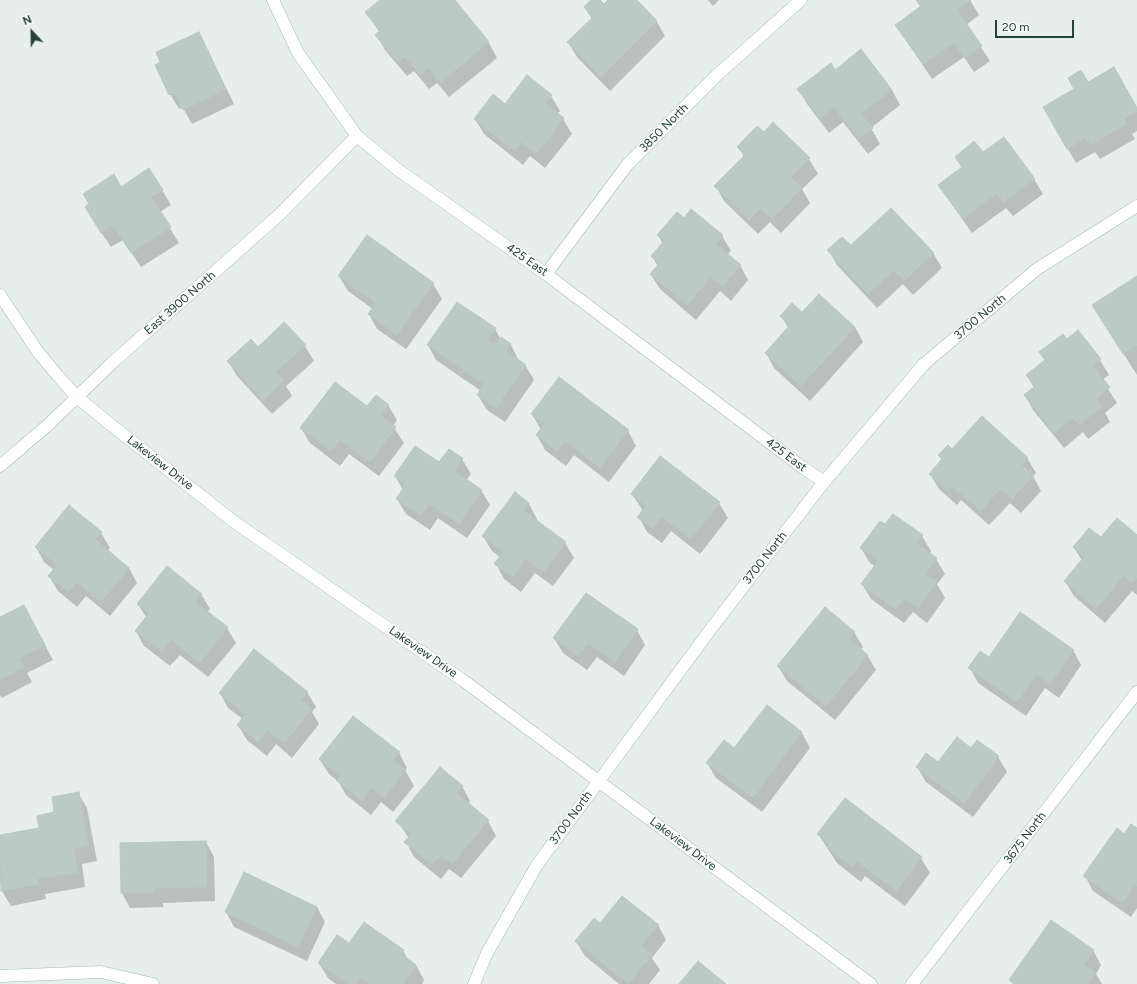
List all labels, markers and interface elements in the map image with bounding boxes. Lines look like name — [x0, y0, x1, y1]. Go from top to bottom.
north arrow — [12, 12, 52, 52]
scale bar — [997, 12, 1076, 38]
text: N — [21, 13, 34, 28]
text: 20 m — [1002, 20, 1030, 34]
street label: 3850 North — [637, 101, 691, 155]
street label: 425 East — [503, 241, 551, 279]
street label: East 3900 North — [141, 268, 219, 338]
street label: 3700 North — [951, 291, 1009, 343]
street label: Lakeview Drive — [124, 433, 196, 493]
street label: 425 East — [763, 435, 809, 475]
street label: 3700 North — [740, 529, 790, 587]
street label: Lakeview Drive — [386, 623, 460, 681]
street label: 3700 North — [547, 788, 595, 848]
street label: 3675 North — [1001, 809, 1049, 867]
street label: Lakeview Drive — [647, 814, 719, 874]

